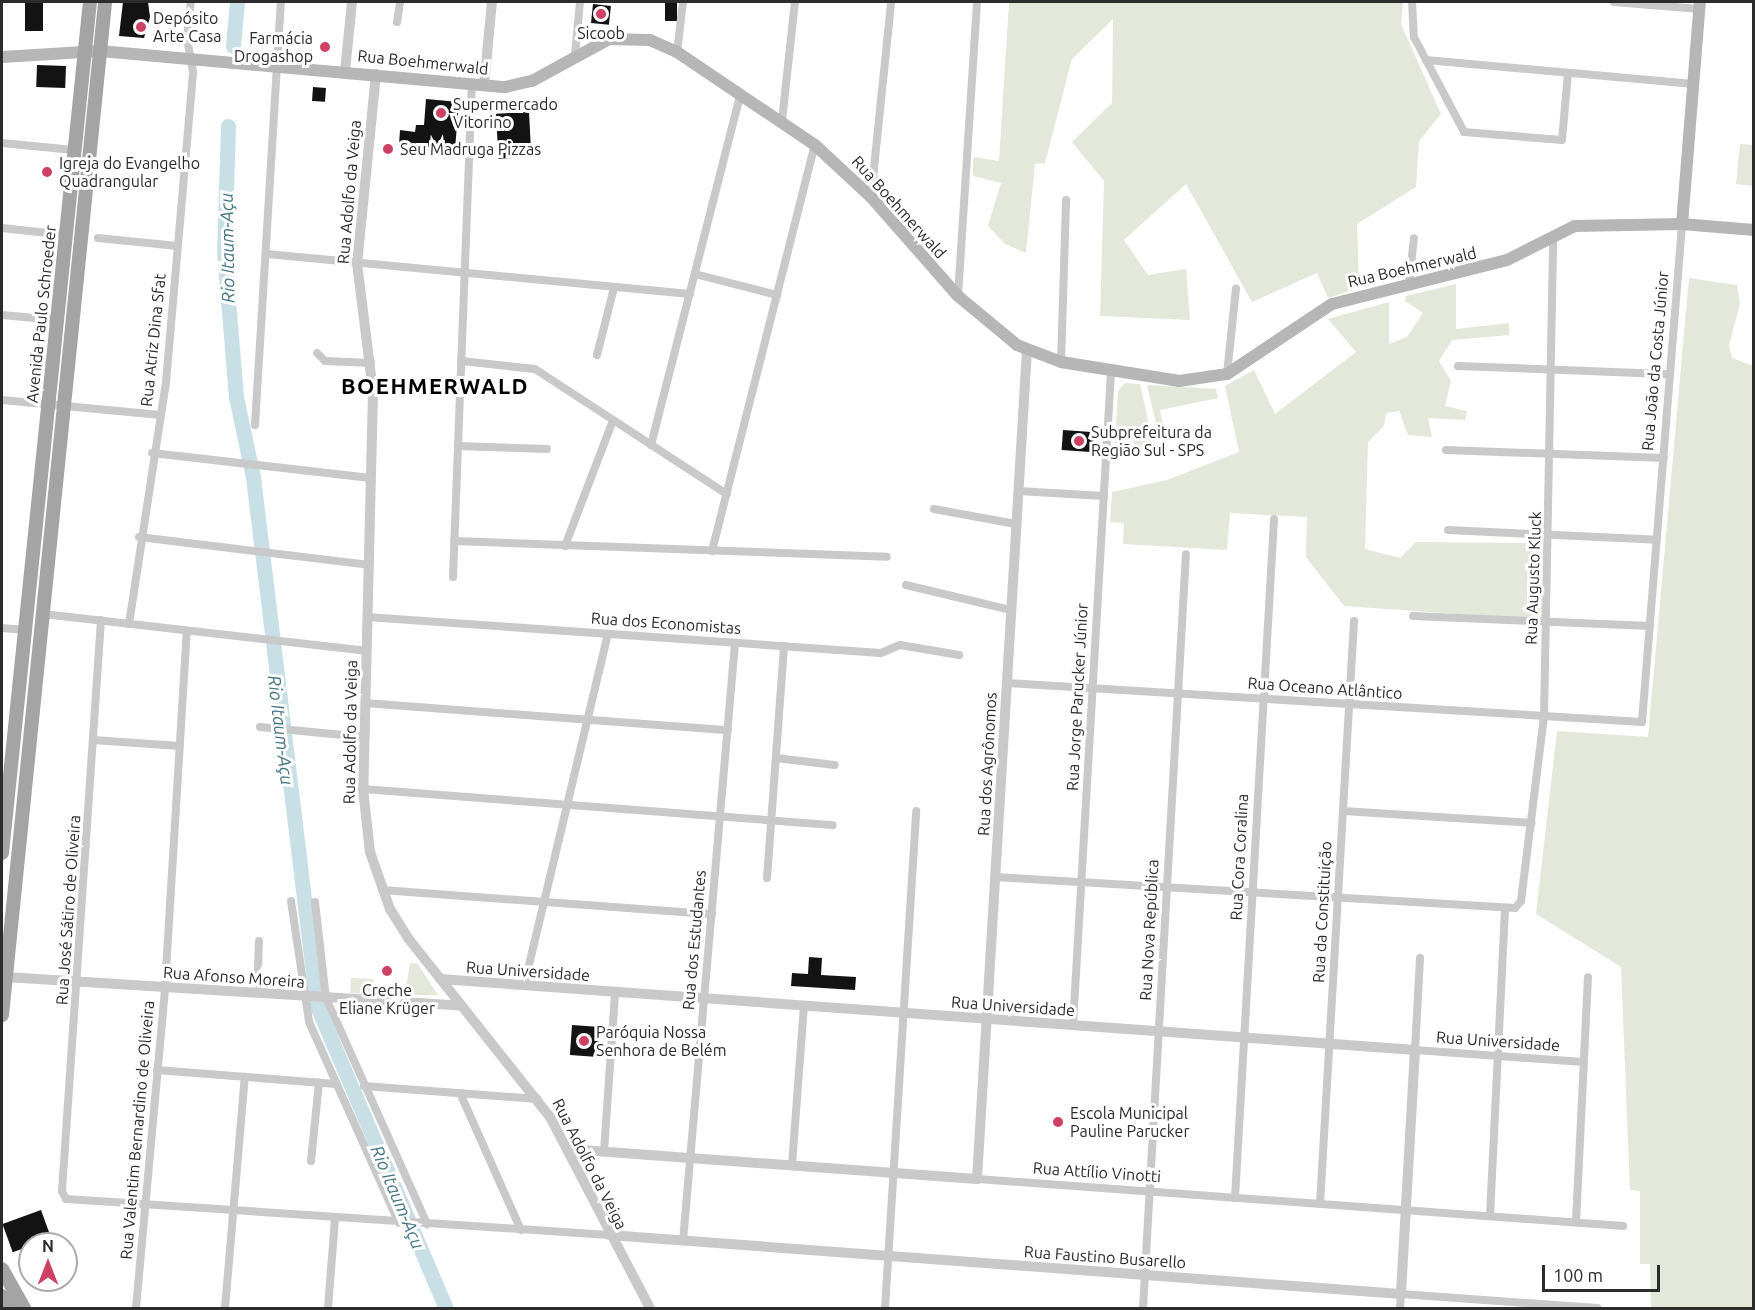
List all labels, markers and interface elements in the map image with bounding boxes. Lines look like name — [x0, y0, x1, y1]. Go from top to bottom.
marker: Sicoob — [594, 7, 608, 21]
place label: Depósito Arte Casa — [153, 8, 221, 46]
marker: Depósito Arte Casa — [134, 20, 148, 34]
place label: Sicoob — [577, 23, 625, 43]
place label: Farmácia Drogashop — [234, 28, 313, 66]
marker: Farmácia Drogashop — [318, 40, 332, 54]
street label: Rua Boehmerwald — [357, 46, 489, 78]
place label: Supermercado Vitorino — [453, 94, 558, 132]
marker: Supermercado Vitorino — [434, 106, 448, 120]
street label: Rua Adolfo da Veiga — [333, 119, 365, 265]
place label: Seu Madruga Pizzas — [400, 139, 541, 159]
marker: Seu Madruga Pizzas — [381, 142, 395, 156]
street label: Rua Boehmerwald — [848, 152, 950, 262]
place label: Igreja do Evangelho Quadrangular — [59, 153, 200, 191]
marker: Igreja do Evangelho Quadrangular — [40, 165, 54, 179]
water label: Rio Itaum-Açu — [215, 193, 239, 303]
street label: Avenida Paulo Schroeder — [22, 224, 60, 404]
street label: Rua Boehmerwald — [1346, 243, 1478, 291]
street label: Rua João da Costa Júnior — [1638, 270, 1672, 452]
street label: Rua Atriz Dina Sfat — [136, 272, 170, 408]
district label: BOEHMERWALD — [341, 373, 529, 399]
place label: Subprefeitura da Região Sul - SPS — [1091, 422, 1212, 460]
marker: Subprefeitura da Região Sul - SPS — [1072, 434, 1086, 448]
street label: Rua Augusto Kluck — [1521, 511, 1545, 645]
street label: Rua Jorge Parucker Júnior — [1062, 603, 1092, 791]
street label: Rua dos Economistas — [590, 608, 742, 638]
street label: Rua Adolfo da Veiga — [339, 660, 361, 804]
street label: Rua Oceano Atlântico — [1247, 673, 1403, 703]
water label: Rio Itaum-Açu — [264, 674, 298, 786]
street label: Rua dos Agrônomos — [974, 692, 1000, 836]
street label: Rua Cora Coralina — [1226, 793, 1252, 921]
street label: Rua José Sátiro de Oliveira — [52, 814, 84, 1006]
street label: Rua da Constituição — [1309, 841, 1335, 983]
street label: Rua Nova República — [1136, 859, 1162, 1001]
street label: Rua dos Estudantes — [678, 869, 710, 1011]
street label: Rua Universidade — [465, 957, 591, 985]
street label: Rua Afonso Moreira — [162, 962, 306, 992]
marker: Creche Eliane Krüger — [380, 964, 394, 978]
place label: Creche Eliane Krüger — [339, 980, 435, 1018]
street label: Rua Universidade — [950, 992, 1076, 1020]
street label: Rua Valentim Bernardino de Oliveira — [116, 1000, 158, 1260]
place label: Paróquia Nossa Senhora de Belém — [596, 1022, 726, 1060]
street label: Rua Universidade — [1435, 1027, 1561, 1055]
marker: Paróquia Nossa Senhora de Belém — [577, 1034, 591, 1048]
street label: Rua Adolfo da Veiga — [549, 1095, 631, 1233]
place label: Escola Municipal Pauline Parucker — [1070, 1103, 1189, 1141]
marker: Escola Municipal Pauline Parucker — [1051, 1115, 1065, 1129]
water label: Rio Itaum-Açu — [367, 1142, 429, 1252]
street label: Rua Attílio Vinotti — [1032, 1158, 1162, 1186]
north arrow — [18, 1232, 78, 1292]
text: N — [42, 1237, 54, 1255]
street label: Rua Faustino Busarello — [1023, 1242, 1187, 1272]
scale bar — [1545, 1253, 1664, 1291]
text: 100 m — [1553, 1265, 1603, 1285]

